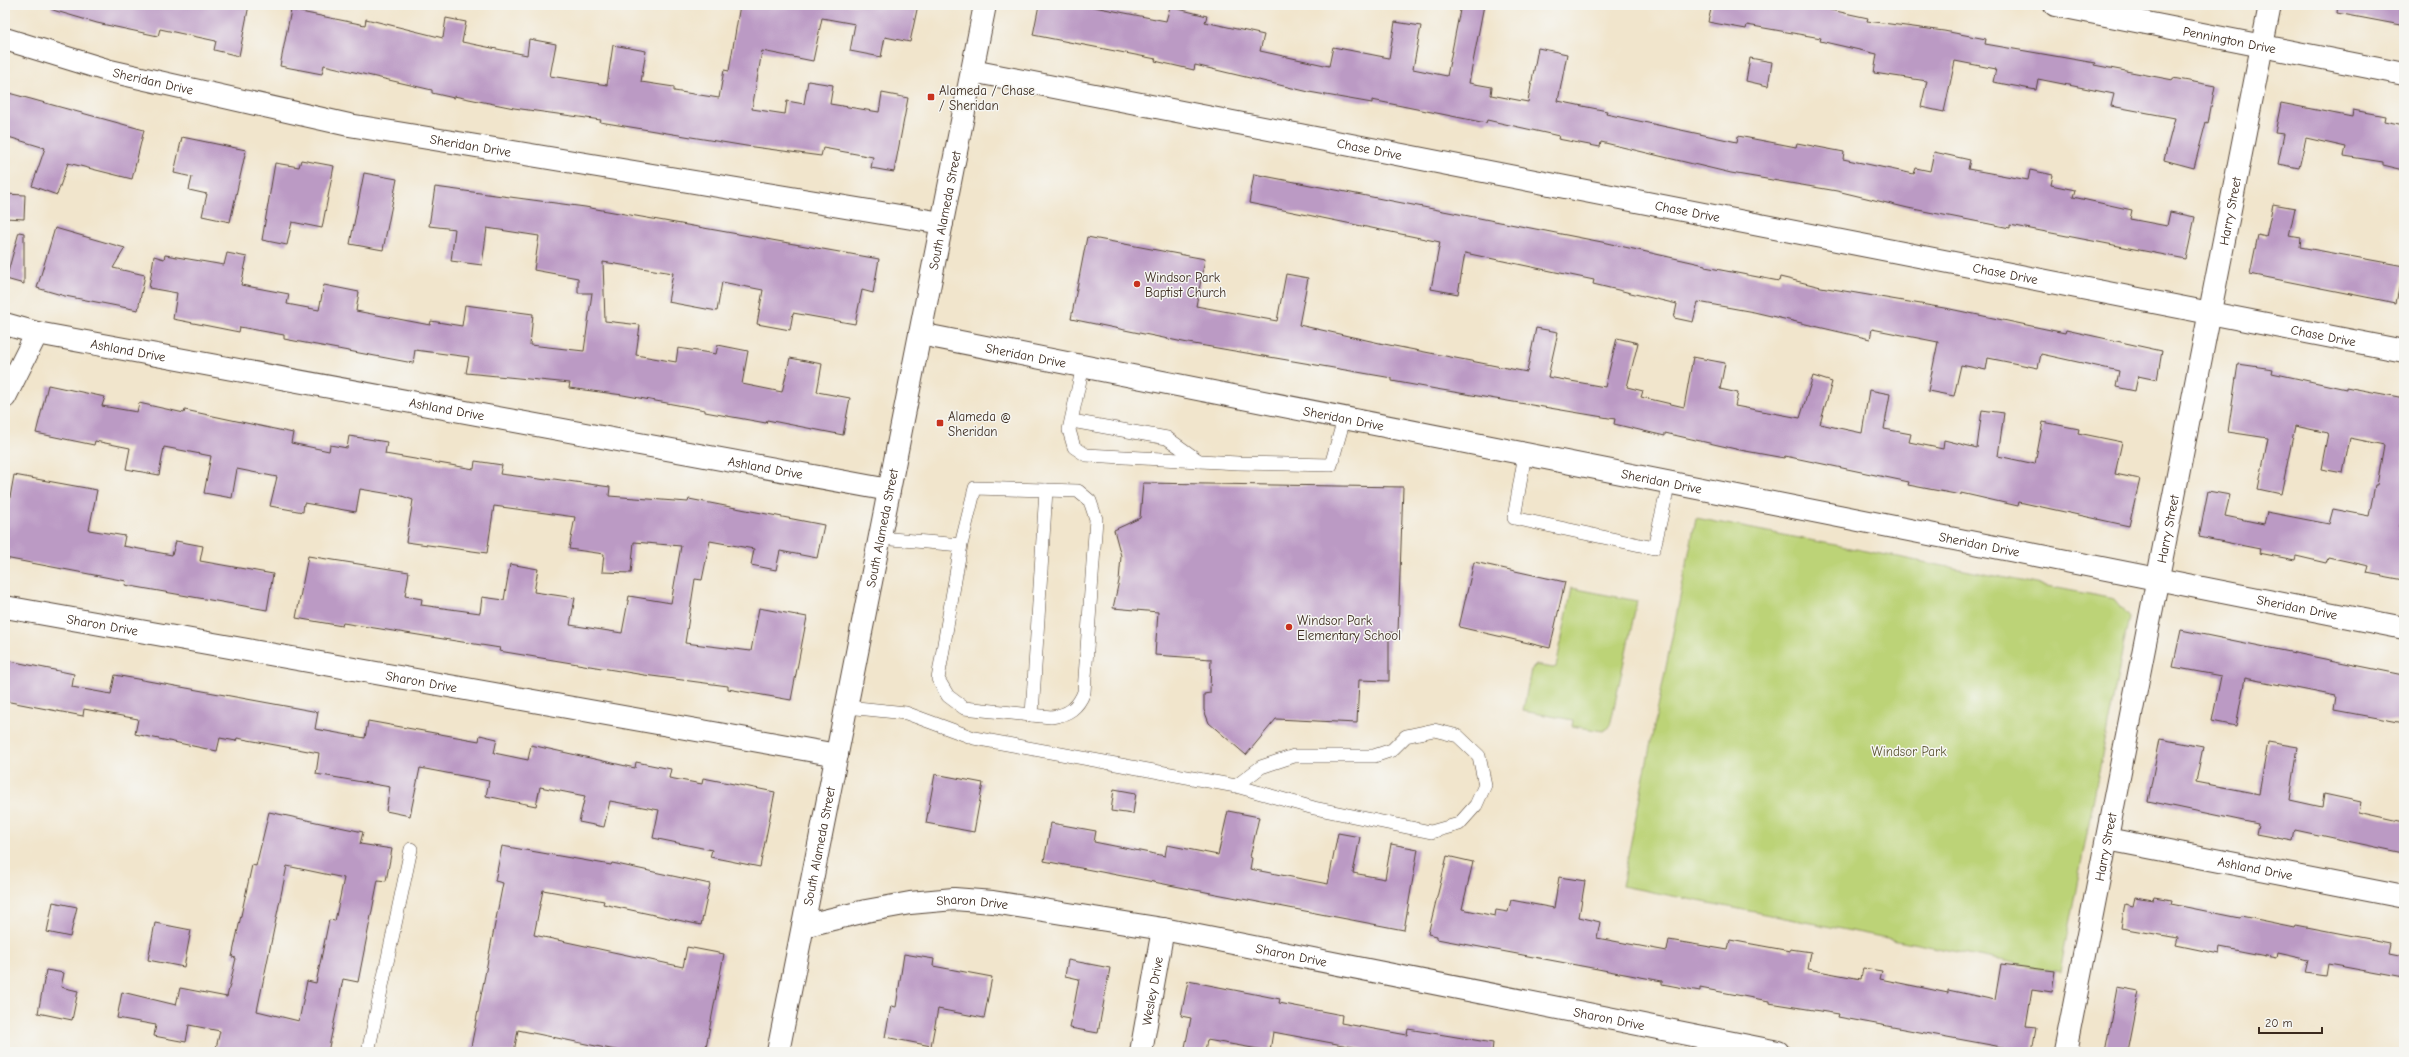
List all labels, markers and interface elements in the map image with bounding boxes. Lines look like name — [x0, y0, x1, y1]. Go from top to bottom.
street label: Pennington Drive — [2182, 23, 2278, 57]
street label: Sheridan Drive — [111, 65, 195, 98]
place label: Alameda / Chase / Sheridan — [939, 83, 1035, 113]
marker: Alameda / Chase / Sheridan — [926, 92, 936, 102]
street label: Sheridan Drive — [429, 132, 513, 160]
street label: Chase Drive — [1336, 136, 1404, 163]
street label: South Alameda Street — [926, 148, 964, 271]
street label: Harry Street — [2216, 174, 2244, 246]
street label: Chase Drive — [1654, 198, 1722, 225]
street label: Chase Drive — [1972, 260, 2040, 287]
place label: Windsor Park Baptist Church — [1145, 270, 1226, 300]
marker: Windsor Park Baptist Church — [1132, 279, 1142, 289]
street label: Chase Drive — [2290, 322, 2358, 350]
street label: Ashland Drive — [89, 336, 167, 365]
street label: Sheridan Drive — [984, 340, 1068, 371]
street label: Ashland Drive — [408, 395, 486, 423]
street label: Sheridan Drive — [1302, 403, 1386, 434]
place label: Alameda @ Sheridan — [948, 409, 1011, 439]
marker: Alameda @ Sheridan — [935, 418, 945, 428]
street label: Ashland Drive — [727, 453, 805, 482]
street label: South Alameda Street — [863, 466, 901, 589]
street label: Sheridan Drive — [1620, 466, 1704, 497]
street label: Harry Street — [2154, 492, 2182, 564]
street label: Sheridan Drive — [1938, 529, 2021, 560]
street label: Sheridan Drive — [2255, 592, 2339, 623]
street label: Sharon Drive — [65, 611, 140, 639]
place label: Windsor Park Elementary School — [1297, 613, 1401, 643]
marker: Windsor Park Elementary School — [1284, 622, 1294, 632]
street label: Sharon Drive — [384, 668, 459, 695]
park label: Windsor Park — [1872, 744, 1947, 759]
street label: South Alameda Street — [800, 784, 839, 907]
street label: Harry Street — [2092, 810, 2120, 882]
street label: Ashland Drive — [2216, 854, 2294, 883]
street label: Sharon Drive — [936, 892, 1010, 912]
street label: Sharon Drive — [1255, 941, 1329, 970]
street label: Wesley Drive — [1139, 955, 1166, 1027]
street label: Sharon Drive — [1572, 1004, 1647, 1033]
scale bar — [2259, 1009, 2322, 1035]
text: 20 m — [2265, 1016, 2293, 1030]

